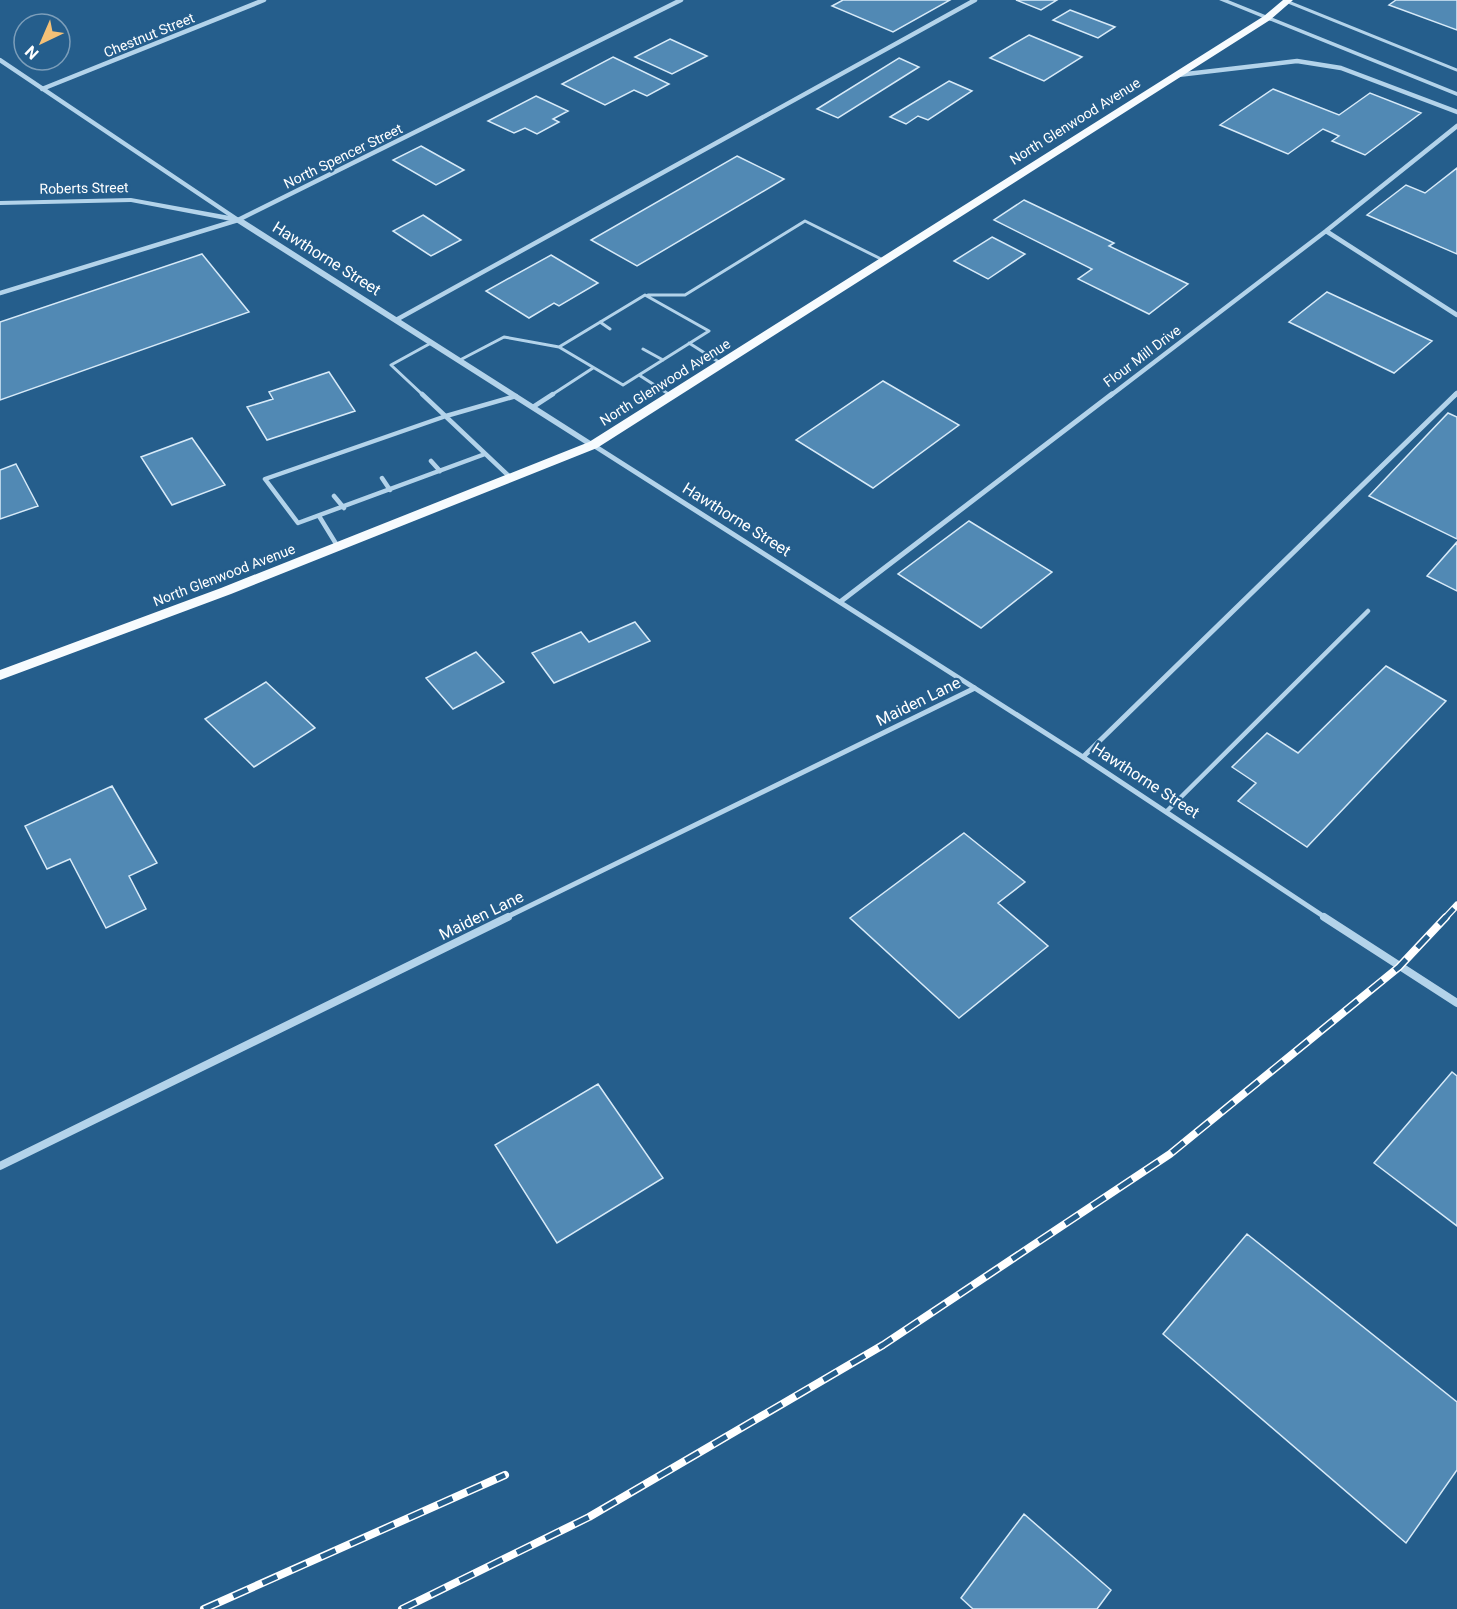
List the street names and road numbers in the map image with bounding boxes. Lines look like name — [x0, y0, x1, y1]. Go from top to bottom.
street label: Chestnut Street — [101, 9, 197, 60]
street label: North Glenwood Avenue — [1007, 74, 1143, 168]
street label: North Spencer Street — [281, 120, 405, 192]
street label: Roberts Street — [39, 179, 129, 197]
street label: Hawthorne Street — [269, 217, 384, 299]
street label: Flour Mill Drive — [1100, 322, 1184, 390]
street label: North Glenwood Avenue — [597, 335, 733, 429]
street label: Hawthorne Street — [679, 478, 794, 560]
street label: North Glenwood Avenue — [151, 541, 297, 609]
street label: Maiden Lane — [873, 673, 964, 730]
street label: Hawthorne Street — [1088, 739, 1203, 822]
street label: Maiden Lane — [436, 887, 527, 944]

